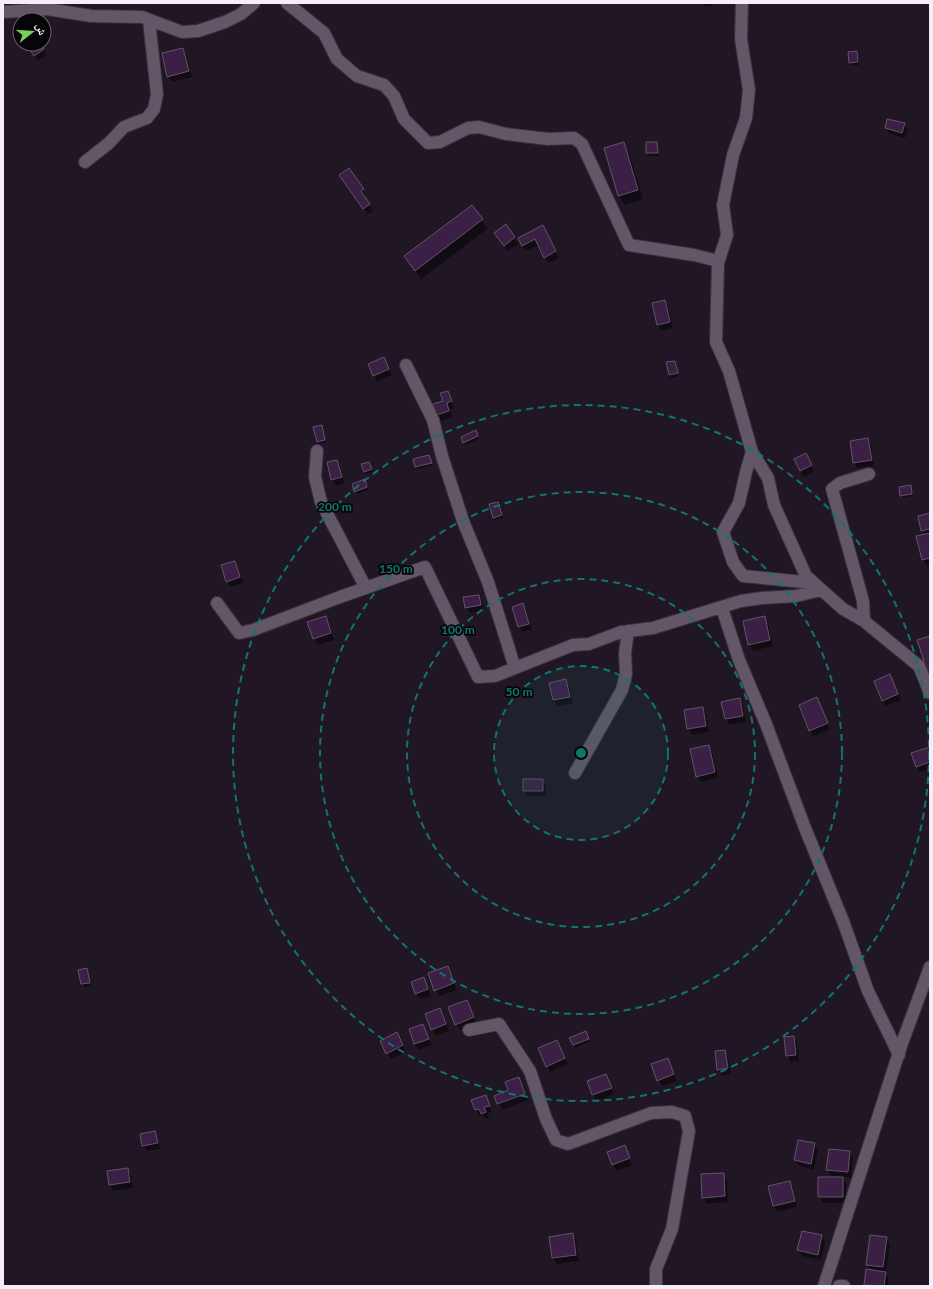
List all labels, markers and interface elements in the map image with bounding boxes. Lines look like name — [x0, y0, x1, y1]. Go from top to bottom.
north arrow — [12, 12, 52, 52]
text: ش — [32, 21, 50, 37]
text: 200 m — [318, 499, 352, 514]
text: 150 m — [379, 561, 413, 576]
text: 100 m — [441, 622, 475, 637]
text: 50 m — [506, 684, 532, 699]
centre of rings — [574, 746, 588, 760]

